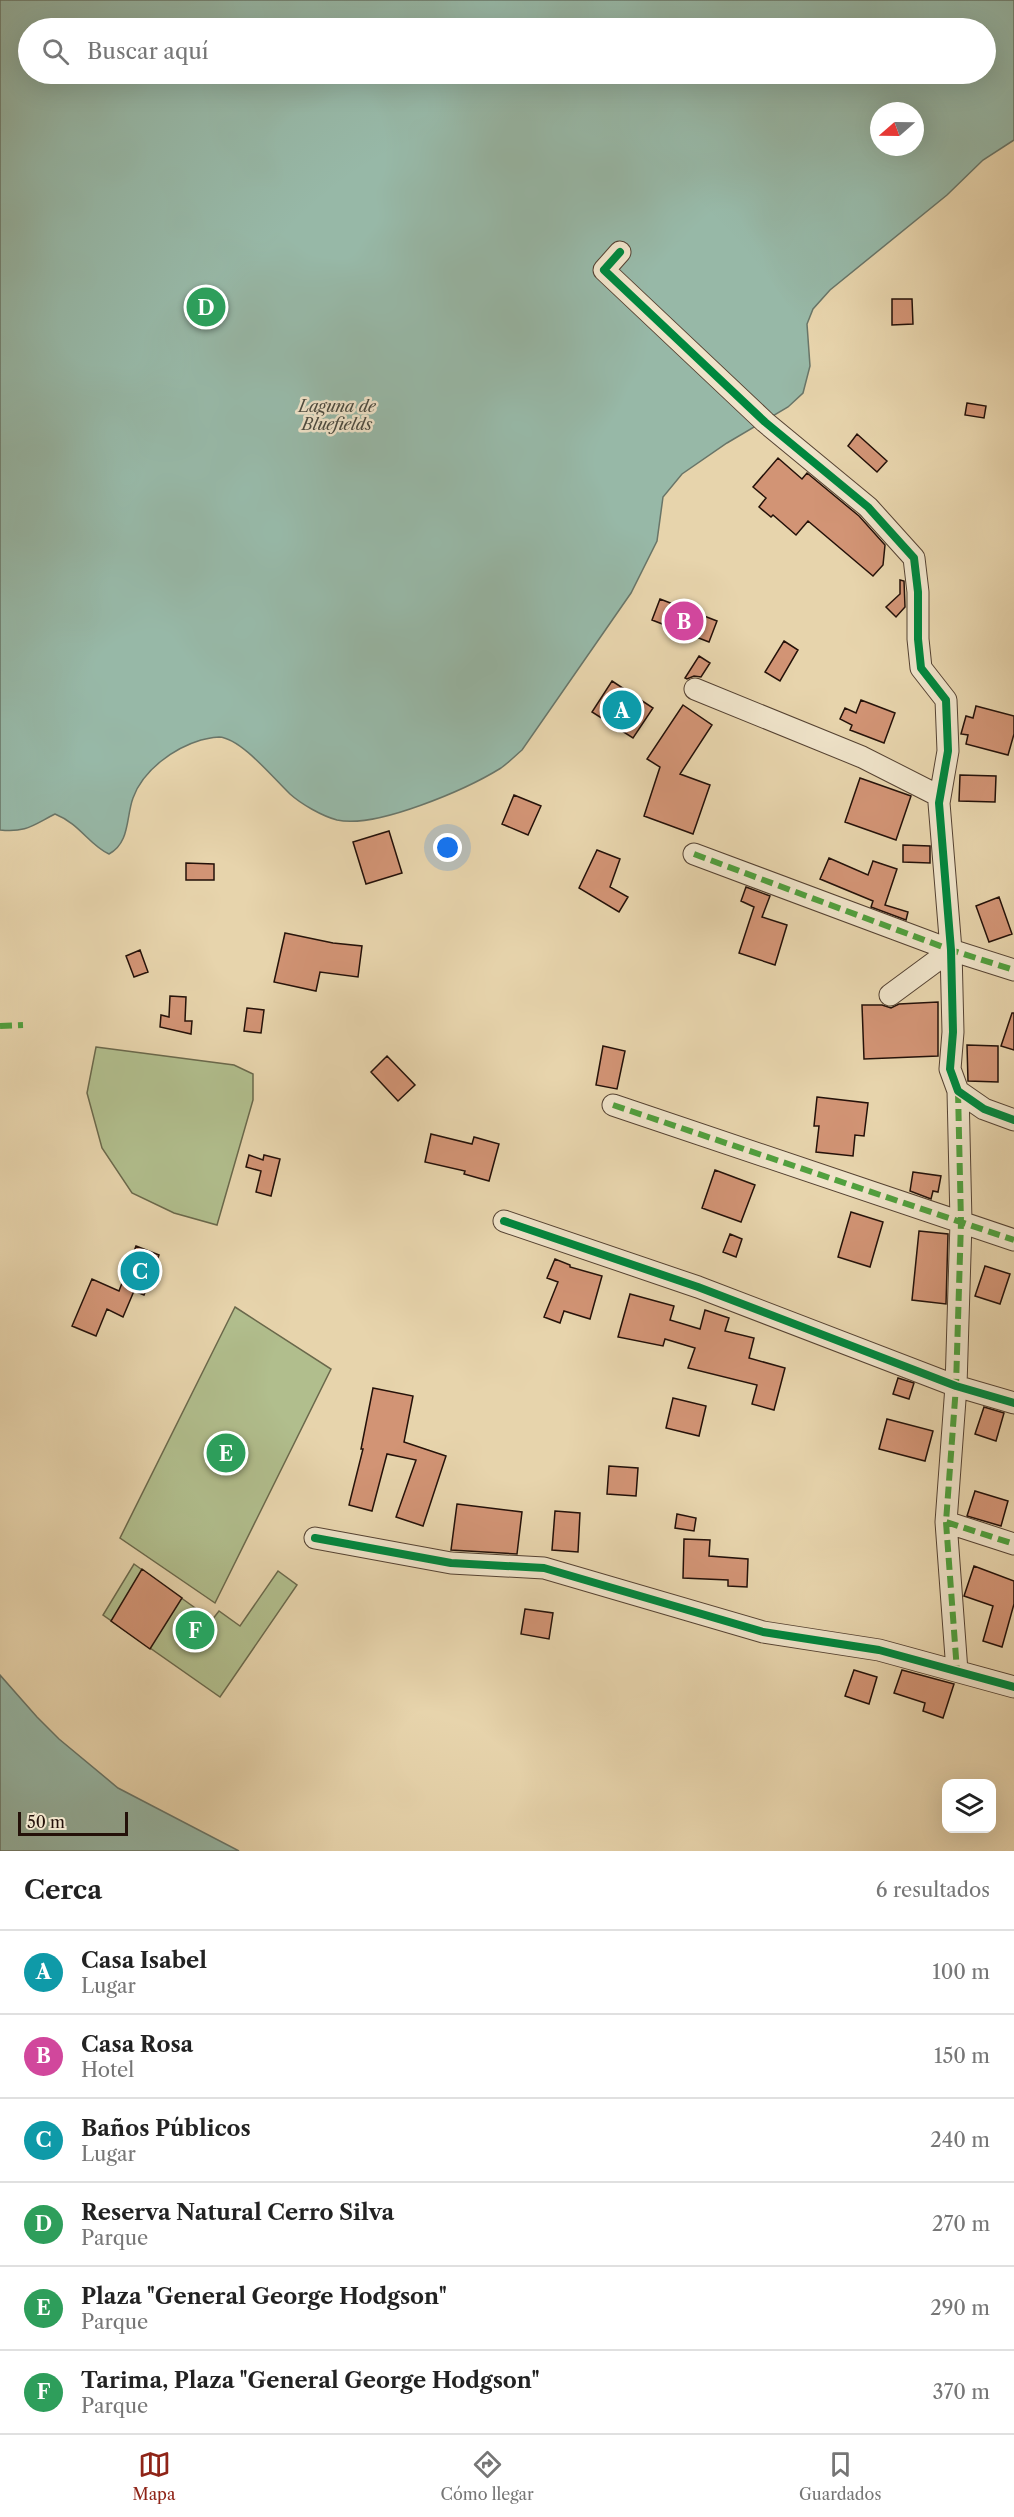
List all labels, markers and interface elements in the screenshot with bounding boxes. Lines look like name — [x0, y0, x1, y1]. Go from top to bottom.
search box — [18, 18, 996, 84]
icon: search — [39, 35, 72, 68]
text: Buscar aquí — [87, 38, 209, 65]
north arrow — [870, 102, 924, 156]
pin: D — [186, 284, 226, 330]
water label: Laguna de Bluefields — [296, 396, 377, 434]
pin: B — [664, 598, 704, 644]
pin: A — [602, 688, 642, 732]
your location — [433, 833, 462, 862]
pin: C — [120, 1248, 160, 1294]
pin: E — [206, 1430, 246, 1476]
pin: F — [176, 1608, 214, 1652]
map controls — [942, 1779, 996, 1833]
button: layers — [942, 1779, 996, 1833]
scale bar — [18, 1809, 128, 1836]
text: 50 m — [27, 1812, 65, 1832]
text: Cerca — [24, 1874, 102, 1906]
text: 6 resultados — [876, 1878, 990, 1902]
text: Casa Isabel — [81, 1947, 207, 1974]
text: A — [36, 1960, 51, 1984]
text: 100 m — [932, 1960, 990, 1984]
text: Lugar — [81, 1974, 136, 1998]
text: Casa Rosa — [81, 2031, 193, 2058]
text: B — [36, 2044, 51, 2068]
text: 150 m — [934, 2044, 990, 2068]
text: Hotel — [81, 2058, 134, 2082]
text: Baños Públicos — [81, 2115, 251, 2142]
text: C — [35, 2128, 52, 2152]
text: 240 m — [930, 2128, 990, 2152]
text: Lugar — [81, 2142, 136, 2166]
text: Reserva Natural Cerro Silva — [81, 2199, 394, 2226]
text: D — [35, 2212, 52, 2236]
text: 270 m — [932, 2212, 990, 2236]
text: Parque — [81, 2226, 148, 2250]
text: Plaza "General George Hodgson" — [81, 2283, 447, 2310]
text: E — [36, 2296, 51, 2320]
text: 290 m — [930, 2296, 990, 2320]
text: Parque — [81, 2310, 148, 2334]
text: Tarima, Plaza "General George Hodgson" — [81, 2367, 540, 2394]
text: F — [37, 2380, 50, 2404]
text: 370 m — [933, 2380, 990, 2404]
text: Parque — [81, 2394, 148, 2418]
tab: Mapa — [133, 2448, 175, 2504]
tab: Cómo llegar — [441, 2448, 534, 2504]
tab: Guardados — [799, 2448, 881, 2504]

